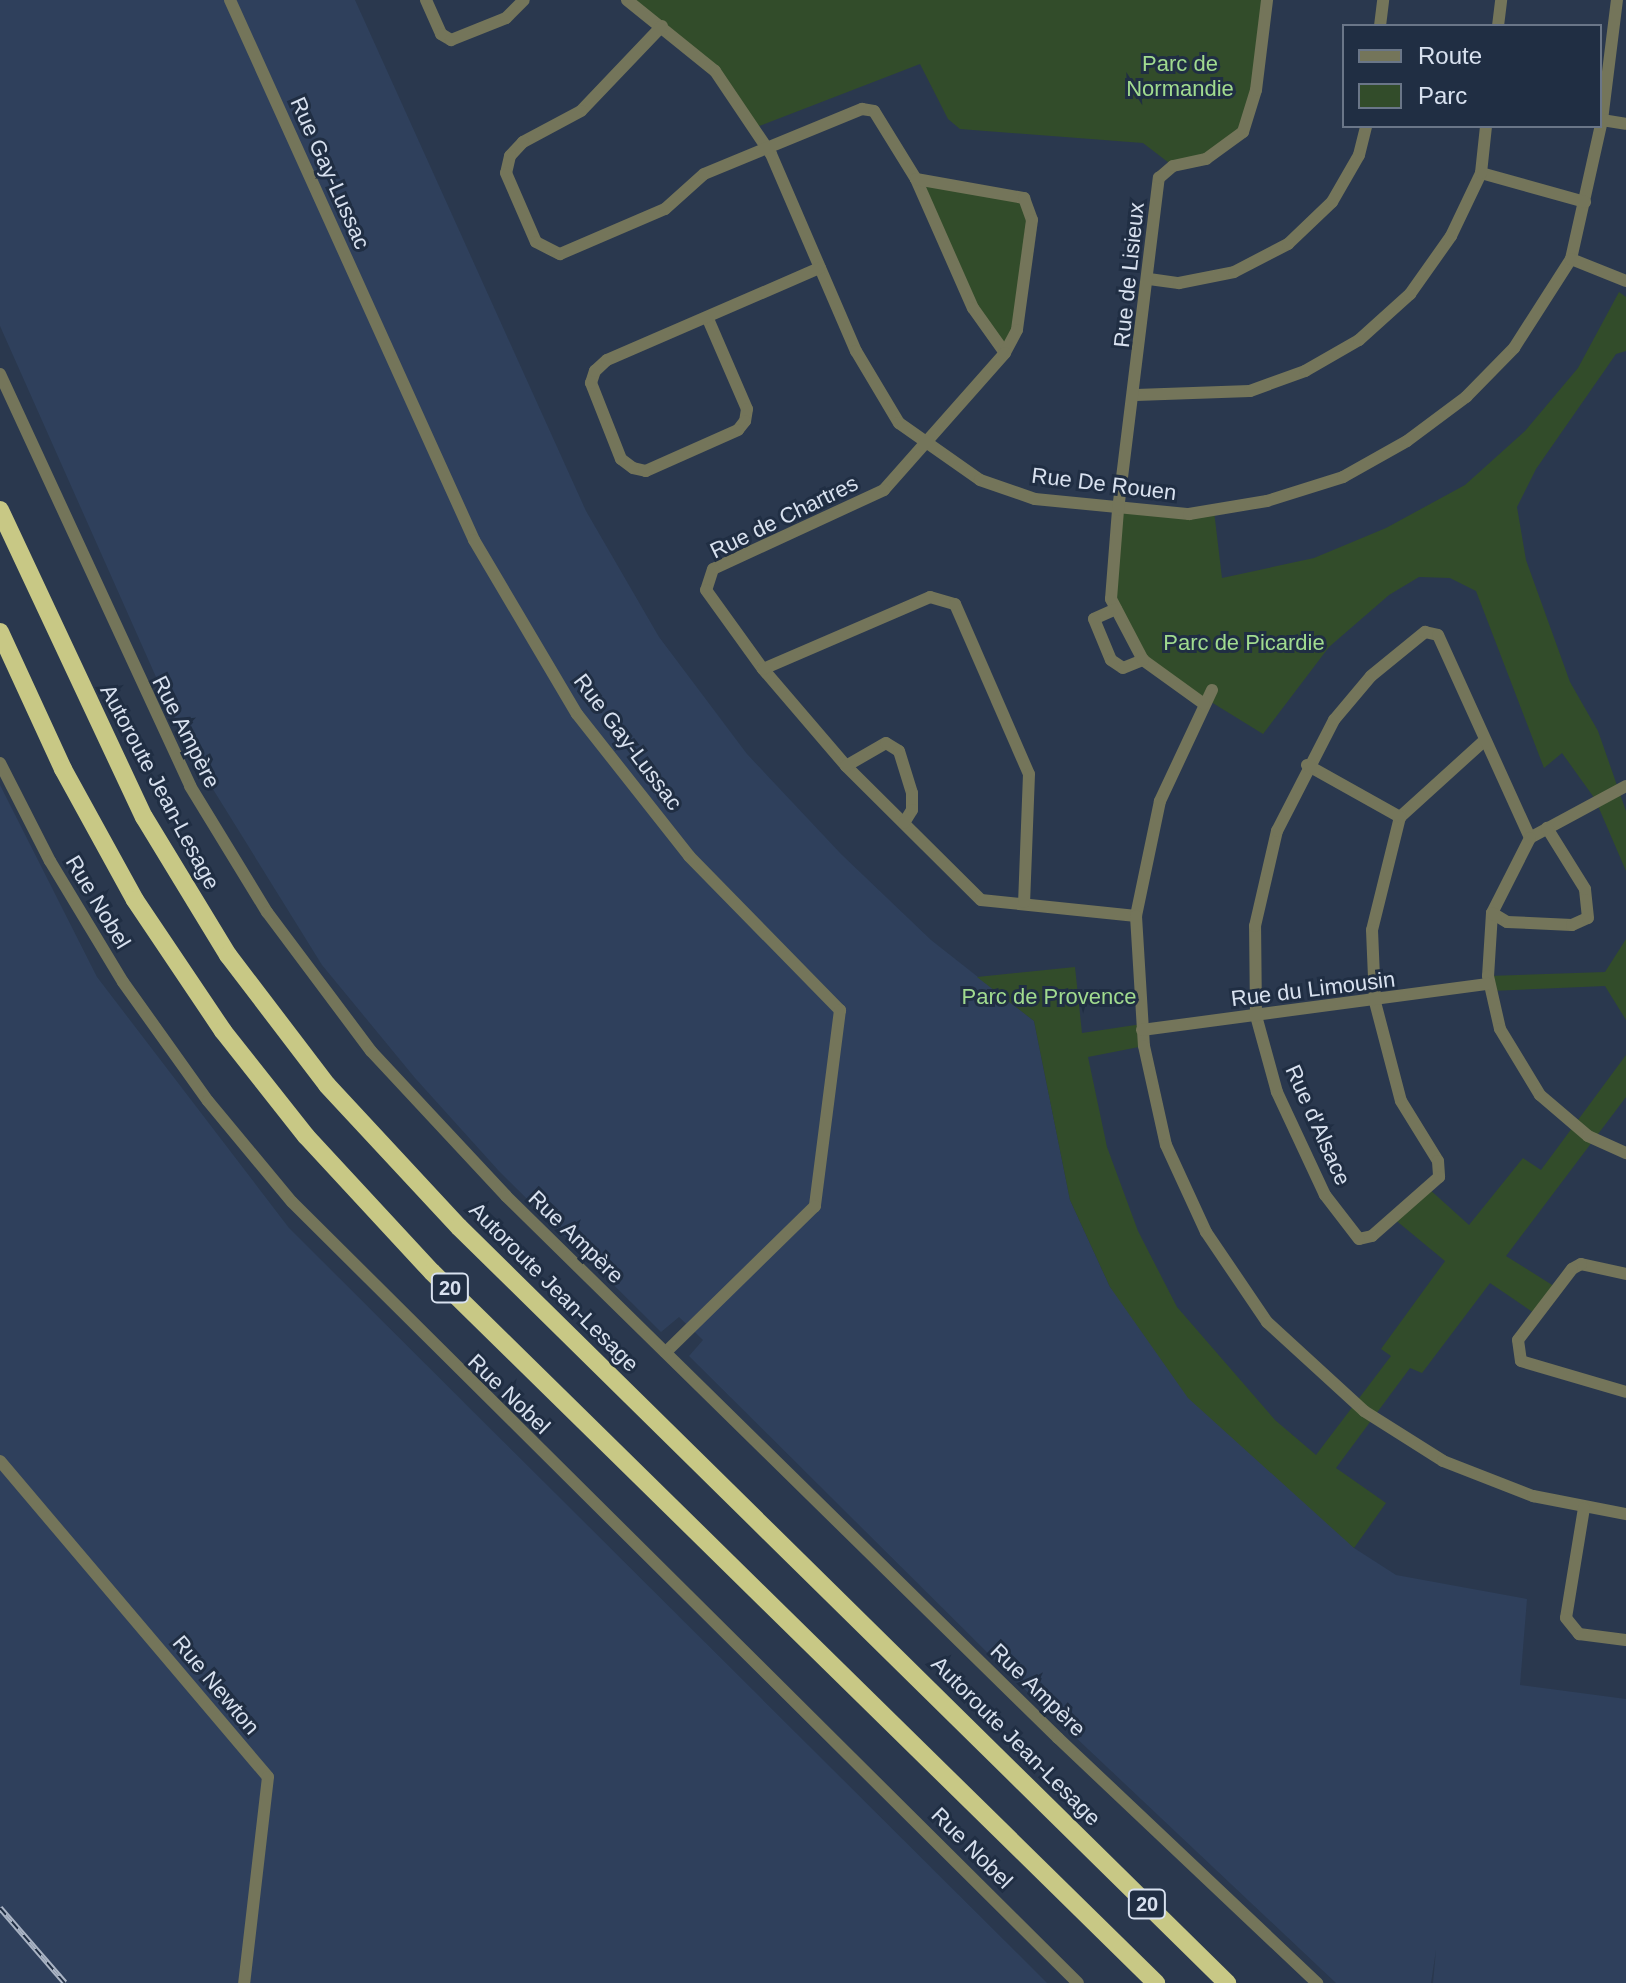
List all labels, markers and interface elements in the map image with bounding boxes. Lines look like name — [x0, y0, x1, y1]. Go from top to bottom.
legend — [1342, 24, 1602, 128]
text: Route — [1418, 42, 1482, 69]
park label: Parc de Normandie — [1126, 50, 1234, 102]
text: Parc — [1418, 82, 1467, 109]
street label: Rue Gay-Lussac — [285, 93, 375, 253]
street label: Rue de Lisieux — [1108, 201, 1150, 349]
street label: Rue De Rouen — [1030, 462, 1178, 506]
street label: Rue de Chartres — [706, 470, 862, 564]
park label: Parc de Picardie — [1163, 630, 1325, 656]
street label: Rue Gay-Lussac — [568, 669, 688, 815]
street label: Rue Ampère — [146, 671, 226, 793]
street label: Autoroute Jean-Lesage — [95, 680, 225, 894]
street label: Rue Nobel — [60, 851, 136, 953]
street label: Rue du Limousin — [1229, 966, 1397, 1012]
park label: Parc de Provence — [962, 984, 1136, 1010]
street label: Rue d'Alsace — [1280, 1061, 1356, 1189]
street label: Rue Ampère — [522, 1185, 630, 1289]
street label: Autoroute Jean-Lesage — [464, 1197, 644, 1377]
road number: 20 — [430, 1272, 470, 1304]
street label: Rue Nobel — [462, 1348, 556, 1440]
street label: Rue Newton — [167, 1630, 265, 1740]
street label: Rue Ampère — [984, 1638, 1092, 1742]
street label: Autoroute Jean-Lesage — [926, 1651, 1106, 1831]
street label: Rue Nobel — [926, 1802, 1018, 1894]
road number: 20 — [1127, 1888, 1167, 1920]

